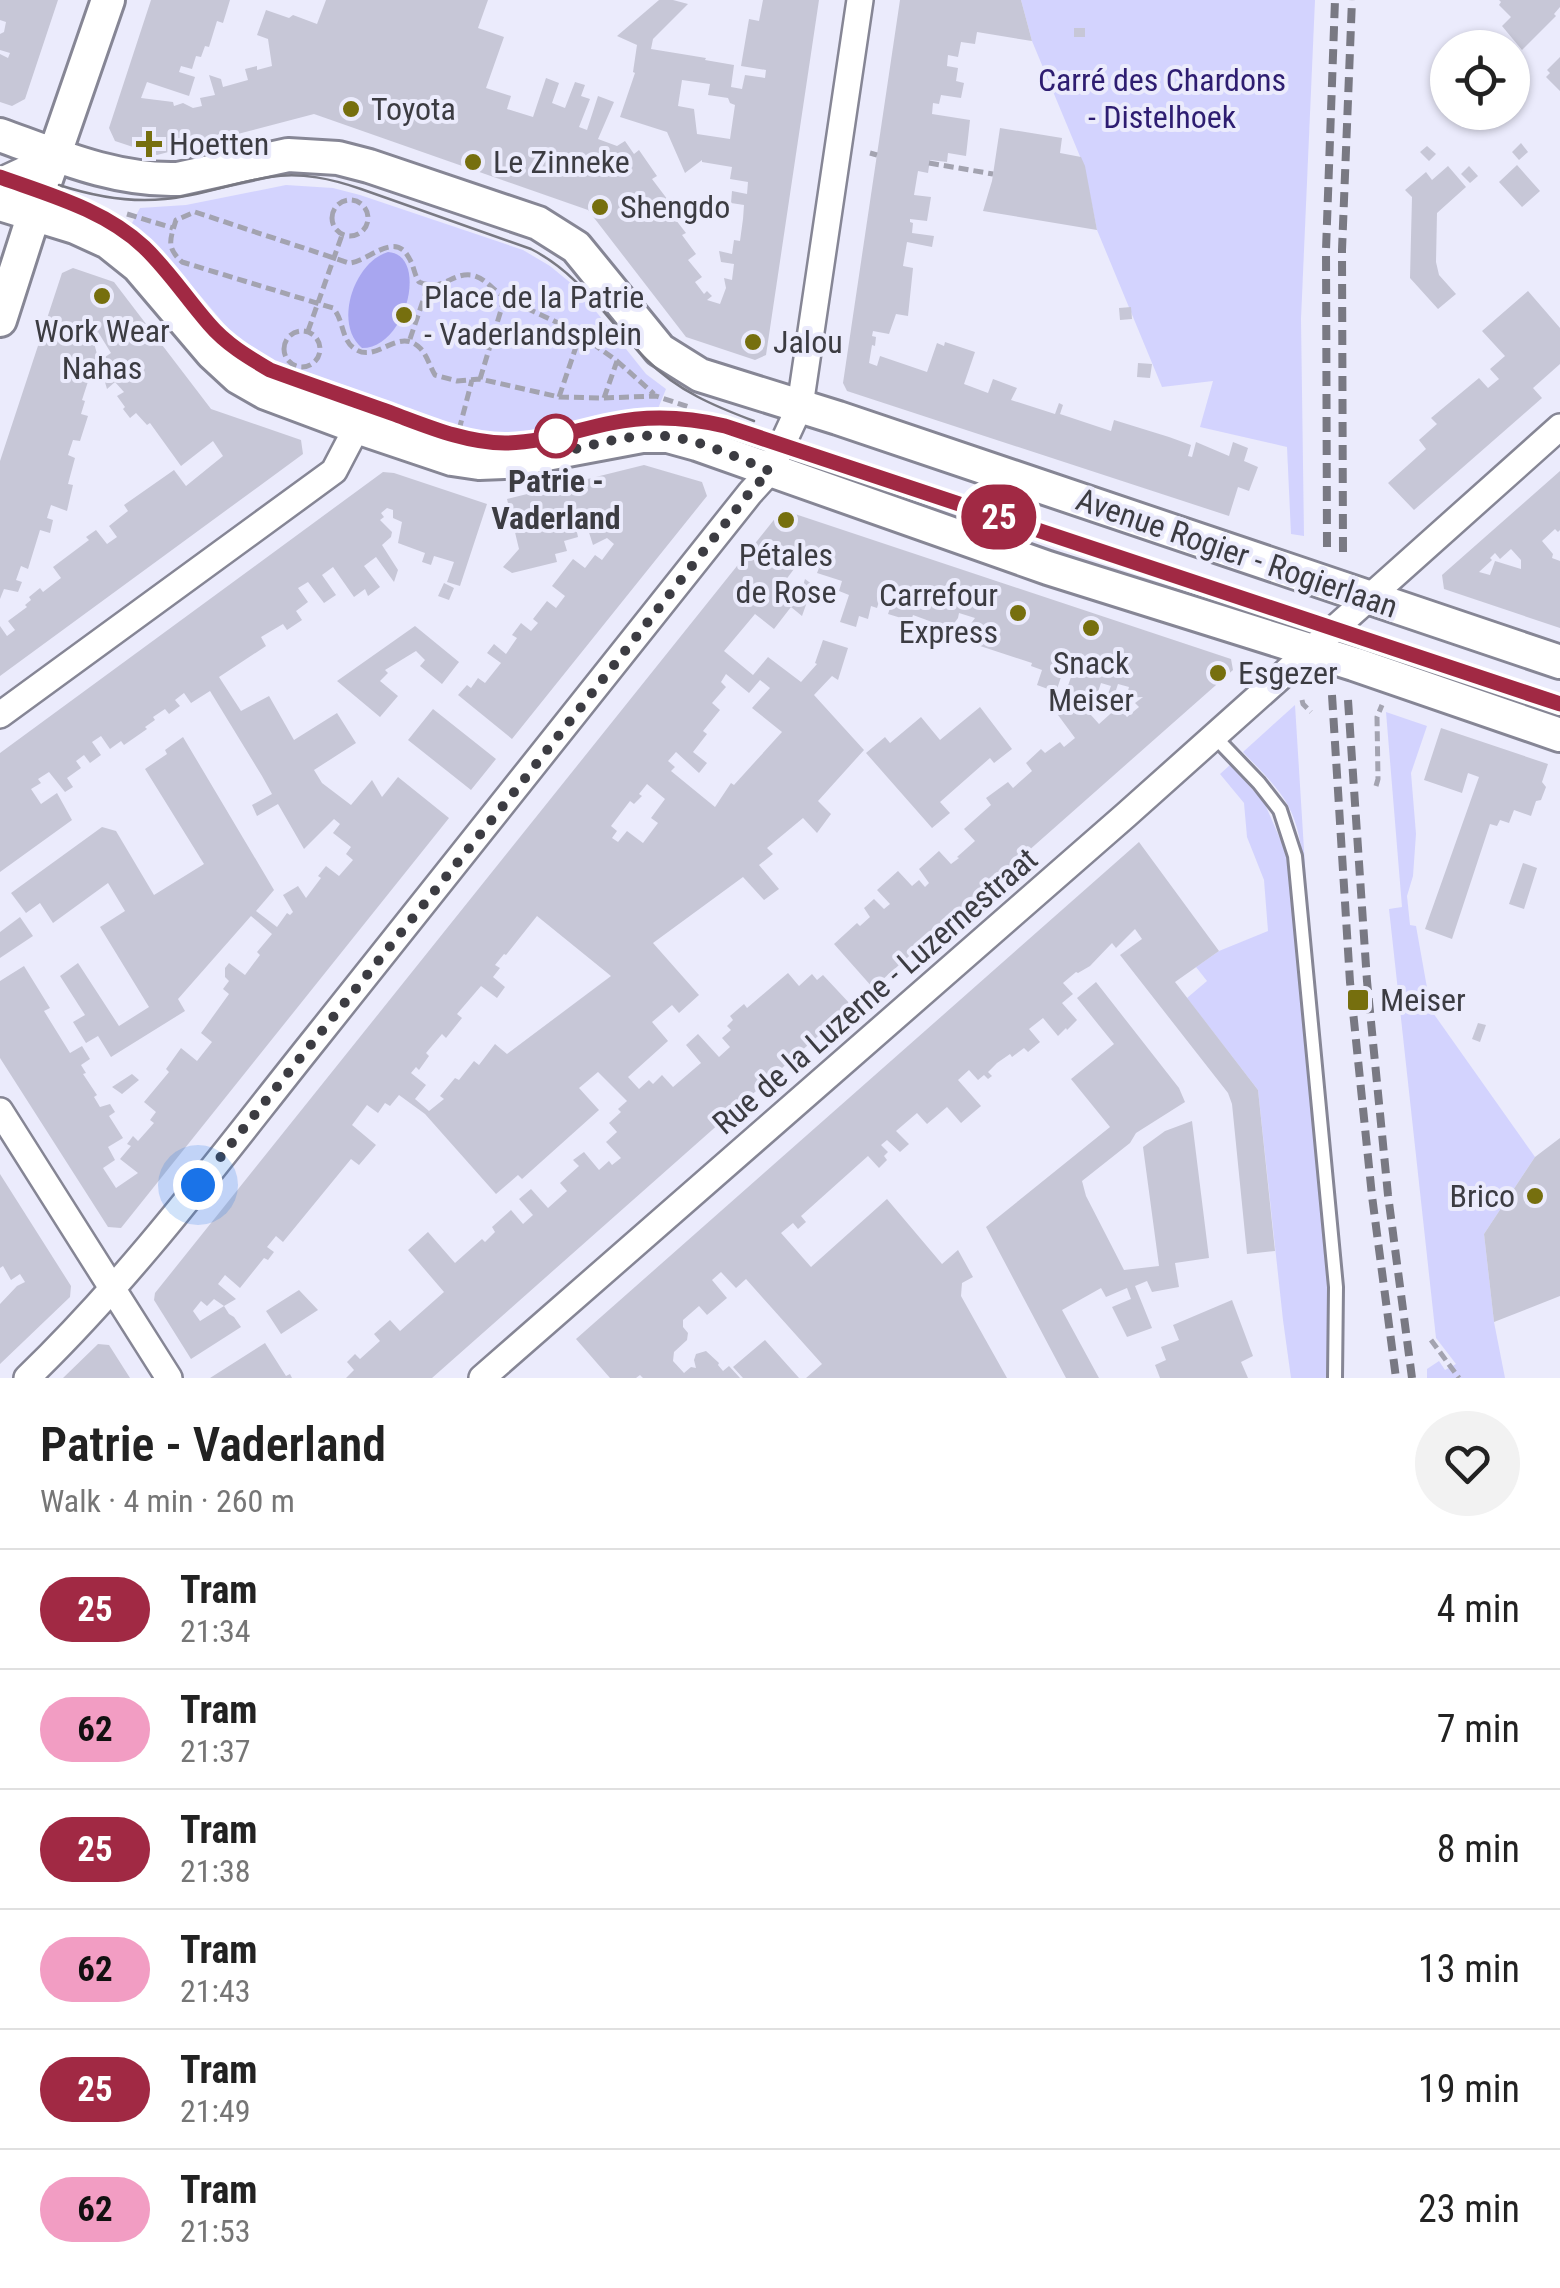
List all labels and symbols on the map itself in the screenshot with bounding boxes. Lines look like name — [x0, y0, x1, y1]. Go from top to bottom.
park label: Carré des Chardons - Distelhoek — [1038, 61, 1286, 136]
place label: Toyota — [371, 90, 456, 128]
marker: Toyota — [340, 98, 362, 120]
place label: Hoetten — [169, 125, 269, 163]
marker: Hoetten — [138, 133, 160, 155]
place label: Le Zinneke — [493, 143, 630, 181]
marker: Le Zinneke — [462, 151, 484, 173]
place label: Shengdo — [620, 188, 730, 226]
marker: Shengdo — [589, 196, 611, 218]
place label: Place de la Patrie - Vaderlandsplein — [424, 278, 644, 353]
marker: Work Wear Nahas — [91, 285, 113, 307]
marker: Place de la Patrie - Vaderlandsplein — [393, 304, 415, 326]
place label: Work Wear Nahas — [34, 312, 170, 387]
place label: Jalou — [773, 323, 843, 361]
marker: Jalou — [742, 331, 764, 353]
marker: Patrie - Vaderland — [535, 415, 577, 457]
place label: Patrie - Vaderland — [491, 462, 621, 537]
street label: Avenue Rogier - Rogierlaan — [1071, 480, 1403, 626]
line badge: 25 — [954, 484, 1044, 550]
marker: Pétales de Rose — [775, 509, 797, 531]
place label: Pétales de Rose — [736, 536, 836, 611]
place label: Carrefour Express — [879, 576, 998, 651]
marker: Carrefour Express — [1007, 602, 1029, 624]
marker: Snack Meiser — [1080, 617, 1102, 639]
place label: Snack Meiser — [1048, 644, 1134, 719]
place label: Esgezer — [1238, 654, 1338, 692]
marker: Esgezer — [1207, 662, 1229, 684]
street label: Rue de la Luzerne - Luzernestraat — [705, 840, 1045, 1142]
place label: Meiser — [1380, 981, 1466, 1019]
marker: Meiser — [1345, 987, 1371, 1013]
your location — [173, 1160, 223, 1210]
place label: Brico — [1450, 1177, 1515, 1215]
marker: Brico — [1524, 1185, 1546, 1207]

